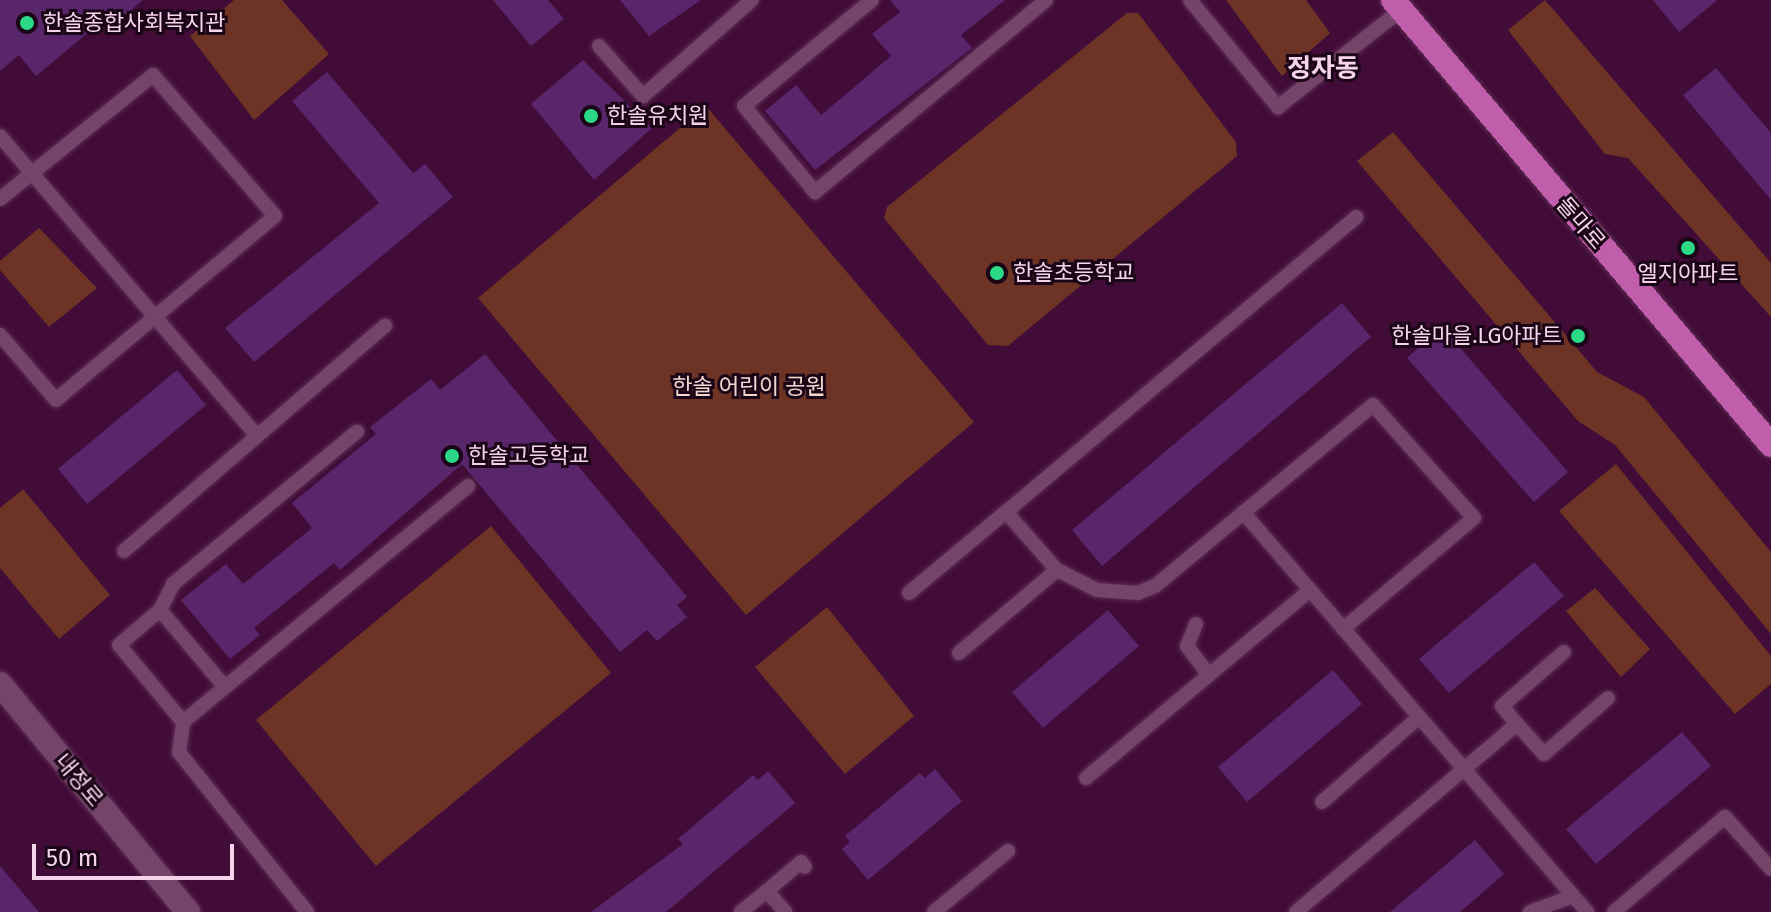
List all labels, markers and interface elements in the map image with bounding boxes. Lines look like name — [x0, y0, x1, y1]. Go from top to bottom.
place label: 한솔종합사회복지관 — [43, 10, 225, 36]
marker: 한솔종합사회복지관 — [18, 14, 36, 32]
district label: 정자동 — [1287, 53, 1359, 85]
place label: 한솔유치원 — [607, 103, 708, 129]
marker: 한솔유치원 — [582, 107, 600, 125]
street label: 돌마로 — [1551, 191, 1611, 255]
marker: 엘지아파트 — [1679, 239, 1697, 257]
place label: 한솔초등학교 — [1013, 260, 1134, 286]
place label: 엘지아파트 — [1637, 261, 1739, 287]
marker: 한솔초등학교 — [988, 264, 1006, 282]
place label: 한솔마을.LG아파트 — [1391, 323, 1562, 349]
marker: 한솔마을.LG아파트 — [1569, 327, 1587, 345]
park label: 한솔 어린이 공원 — [672, 374, 826, 400]
place label: 한솔고등학교 — [468, 443, 589, 469]
marker: 한솔고등학교 — [443, 447, 461, 465]
street label: 내정로 — [49, 748, 109, 812]
scale bar — [36, 828, 238, 878]
text: 50 m — [46, 844, 98, 872]

